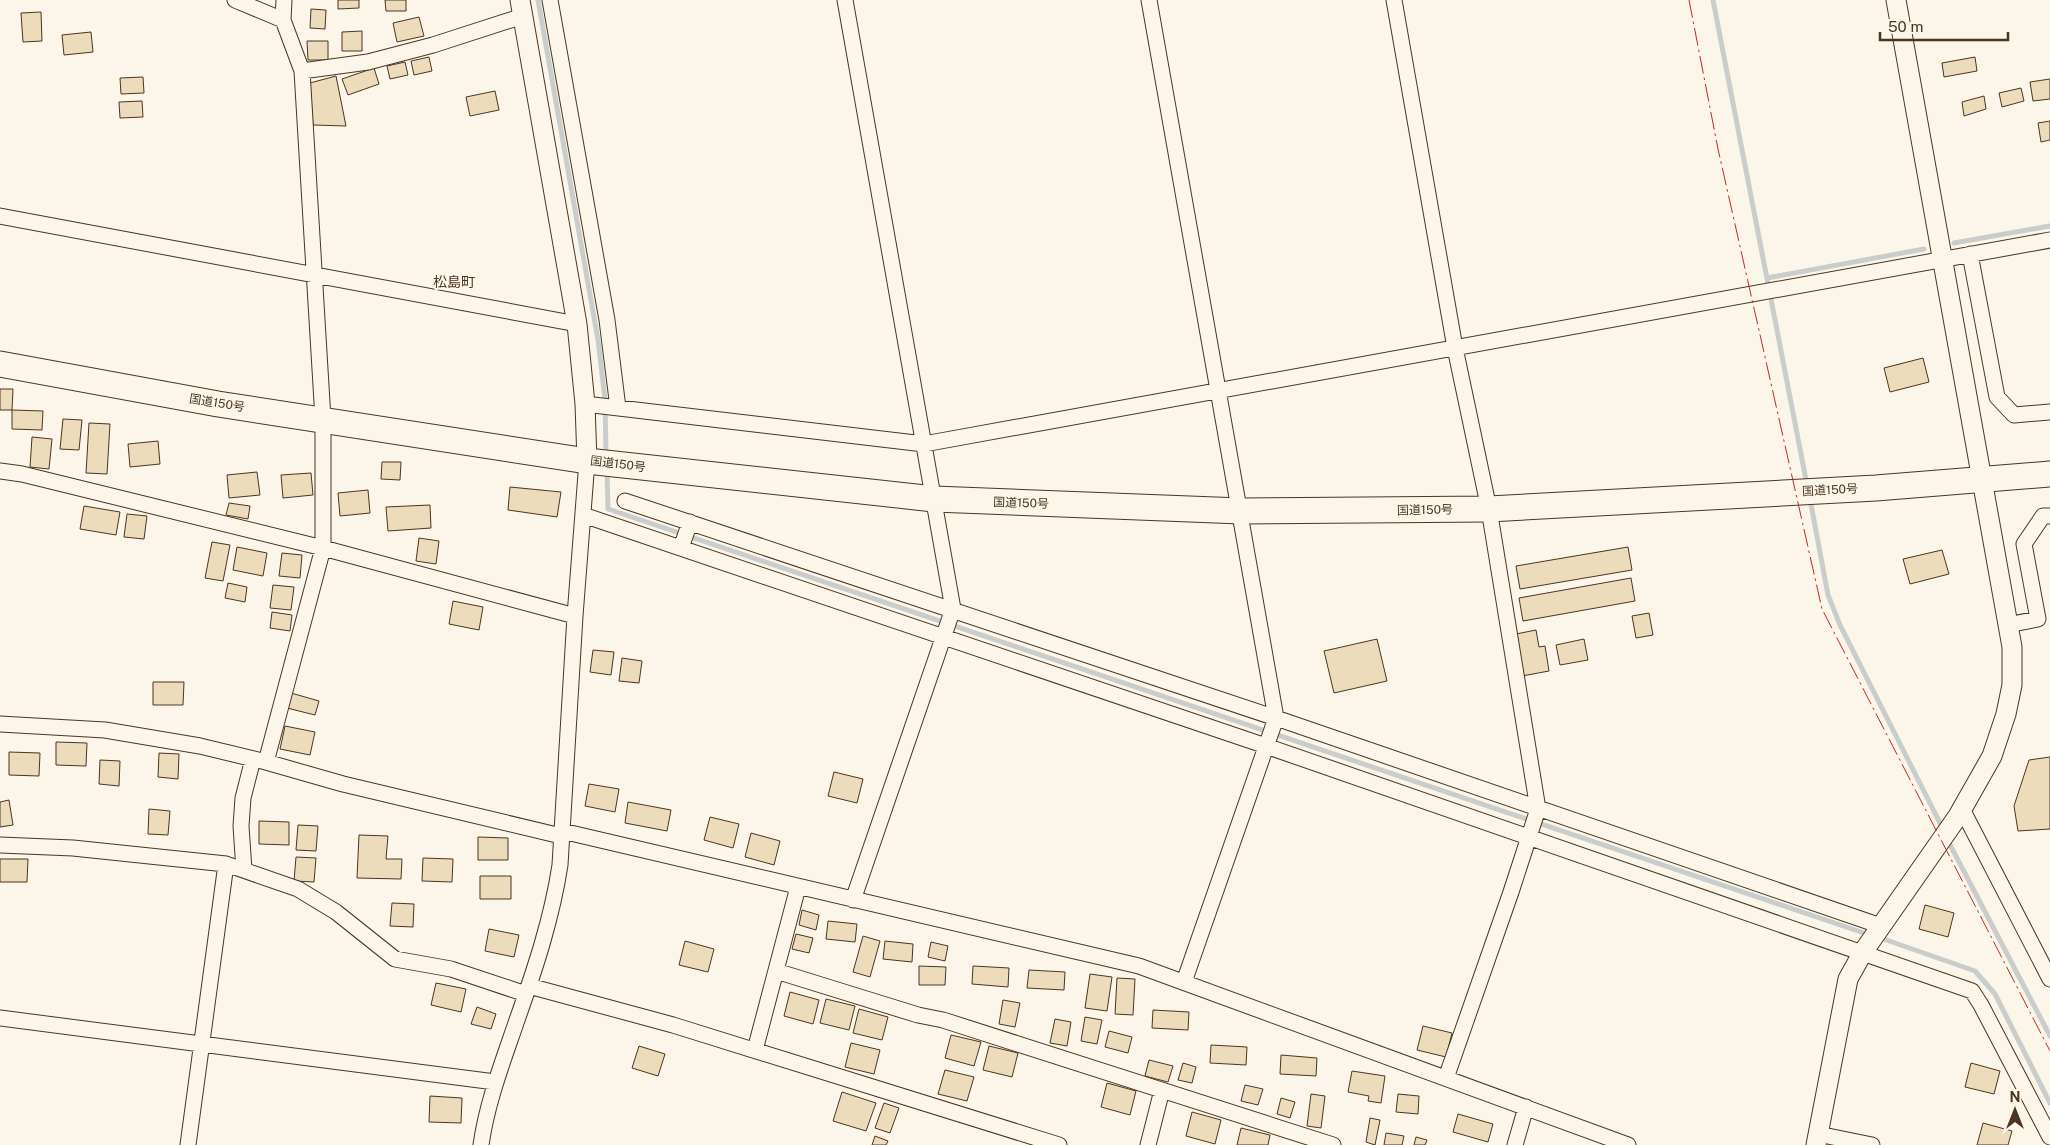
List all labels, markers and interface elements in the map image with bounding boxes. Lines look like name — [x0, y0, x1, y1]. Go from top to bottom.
scale bar — [1880, 10, 2008, 42]
text: 50 m — [1888, 18, 1923, 35]
district label: 松島町 — [433, 274, 475, 290]
street label: 国道150号 — [188, 392, 246, 414]
street label: 国道150号 — [589, 454, 647, 474]
street label: 国道150号 — [1802, 482, 1858, 498]
street label: 国道150号 — [993, 495, 1049, 511]
street label: 国道150号 — [1397, 503, 1453, 517]
north arrow — [1990, 1085, 2040, 1135]
text: N — [2010, 1089, 2020, 1105]

